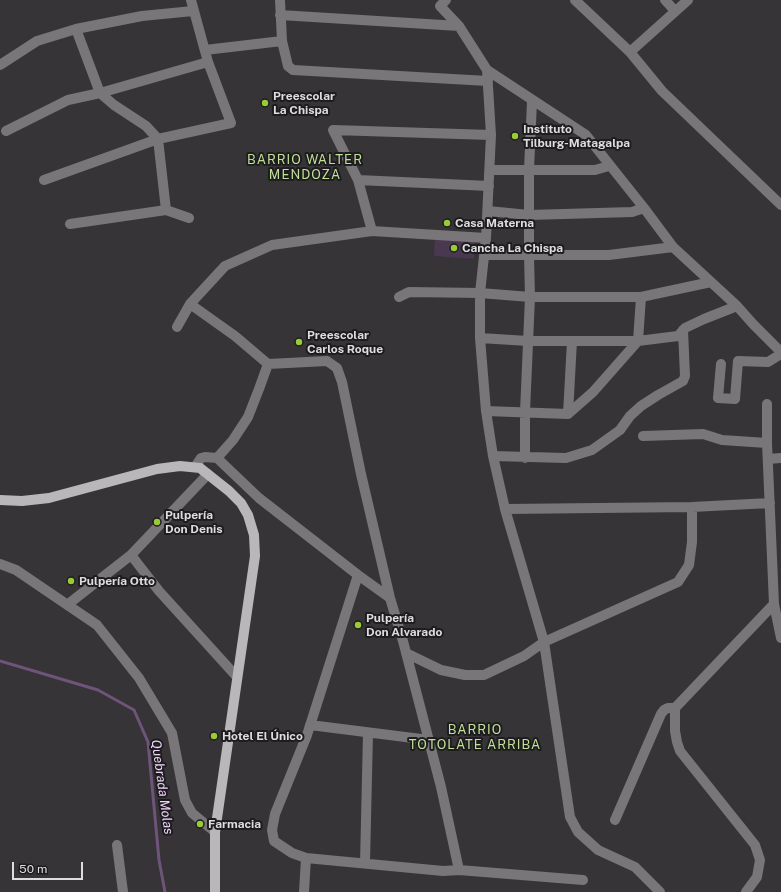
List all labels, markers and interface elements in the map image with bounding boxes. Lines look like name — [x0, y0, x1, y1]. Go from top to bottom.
place label: Preescolar La Chispa — [273, 89, 335, 117]
marker: Preescolar La Chispa — [260, 98, 270, 108]
place label: Instituto Tilburg-Matagalpa — [523, 122, 630, 150]
marker: Instituto Tilburg-Matagalpa — [510, 131, 520, 141]
district label: BARRIO WALTER MENDOZA — [247, 152, 363, 183]
place label: Casa Materna — [455, 216, 534, 230]
marker: Casa Materna — [442, 218, 452, 228]
place label: Cancha La Chispa — [462, 241, 563, 255]
marker: Cancha La Chispa — [449, 243, 459, 253]
place label: Preescolar Carlos Roque — [307, 328, 383, 356]
marker: Preescolar Carlos Roque — [294, 337, 304, 347]
place label: Pulpería Don Denis — [165, 508, 223, 536]
marker: Pulpería Don Denis — [152, 517, 162, 527]
place label: Pulpería Otto — [79, 574, 155, 588]
marker: Pulpería Otto — [66, 576, 76, 586]
place label: Pulpería Don Alvarado — [366, 611, 442, 639]
marker: Pulpería Don Alvarado — [353, 620, 363, 630]
district label: BARRIO TOTOLATE ARRIBA — [409, 722, 541, 753]
place label: Hotel El Único — [222, 729, 303, 743]
marker: Hotel El Único — [209, 731, 219, 741]
water label: Quebrada Molas — [148, 739, 176, 835]
place label: Farmacia — [208, 817, 261, 831]
marker: Farmacia — [195, 819, 205, 829]
scale bar — [14, 854, 85, 880]
text: 50 m — [19, 862, 47, 876]

